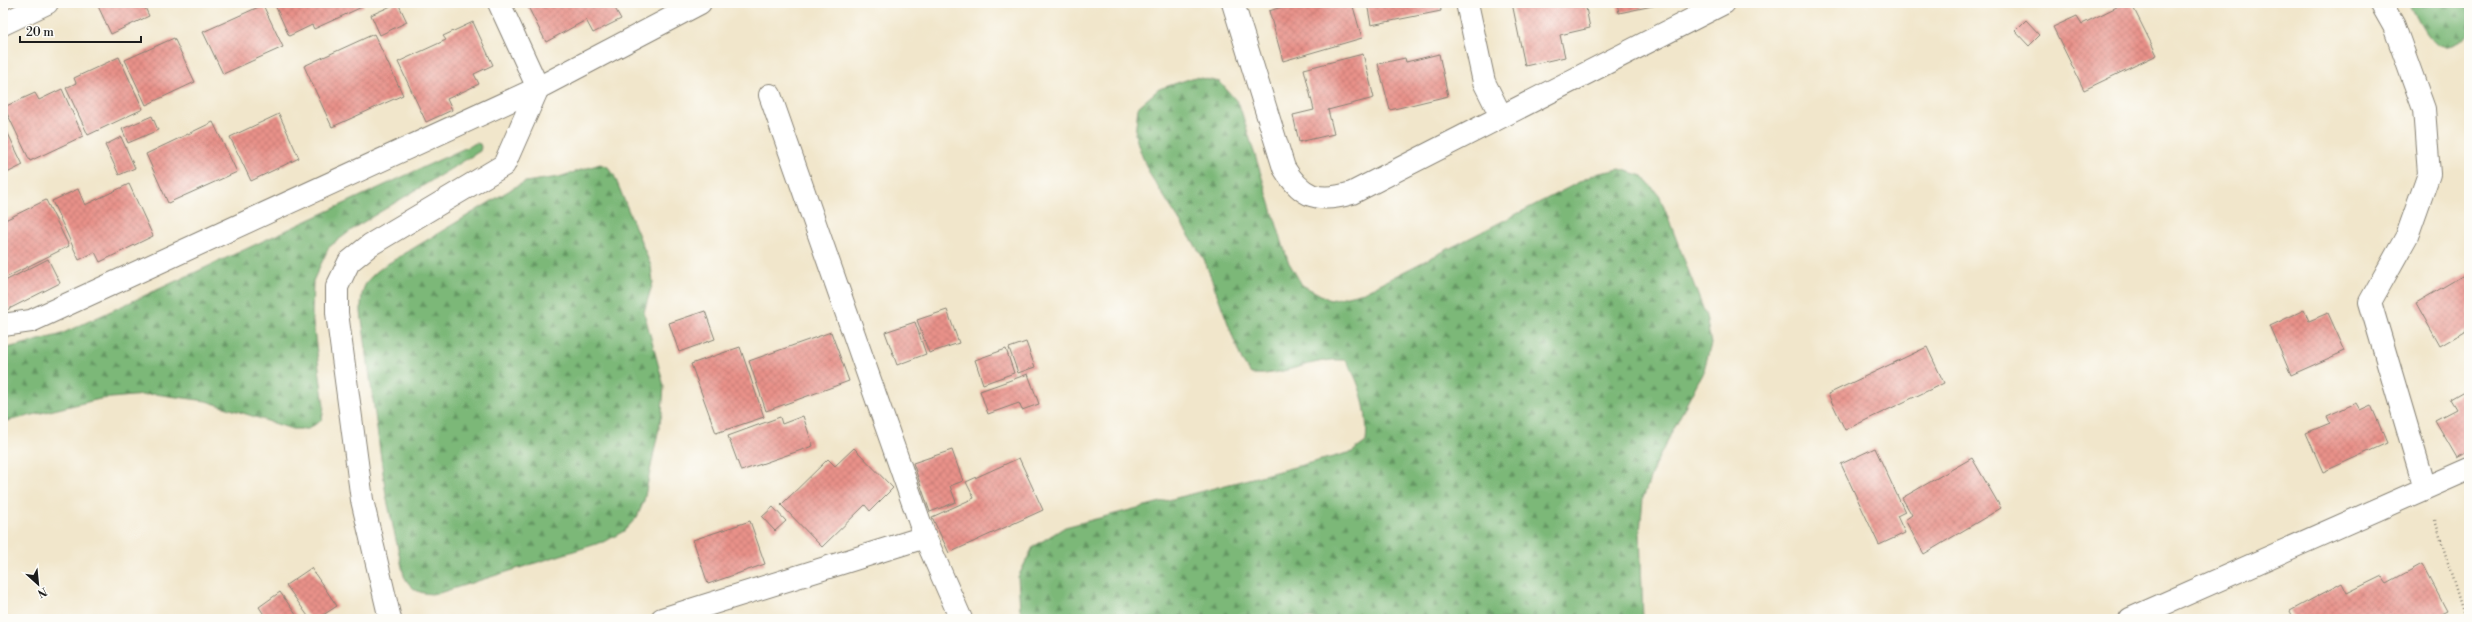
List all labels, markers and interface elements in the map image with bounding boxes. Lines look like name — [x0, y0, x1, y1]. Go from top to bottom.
scale bar — [20, 18, 141, 44]
text: 20 m — [26, 25, 54, 40]
north arrow — [18, 564, 58, 604]
text: N — [35, 584, 49, 600]

